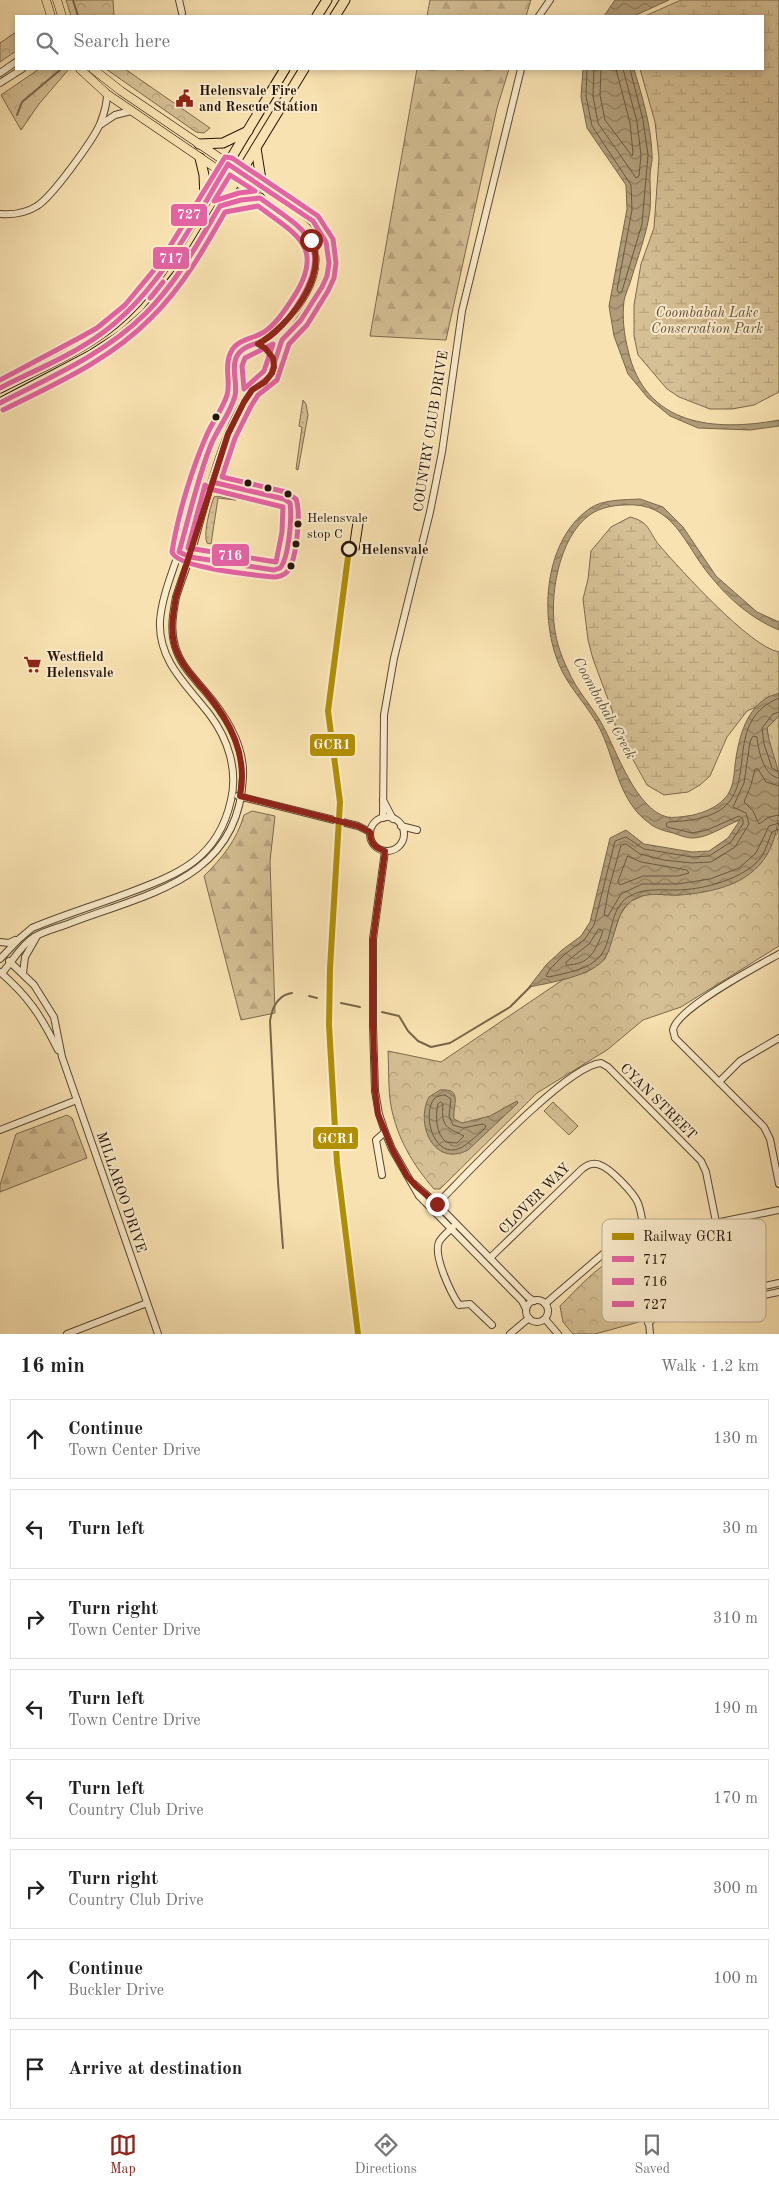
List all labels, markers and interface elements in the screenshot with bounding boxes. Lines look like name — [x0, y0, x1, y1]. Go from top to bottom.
search box — [15, 15, 764, 70]
icon: search — [33, 29, 61, 57]
text: Search here — [73, 33, 170, 52]
place label: Helensvale Fire and Rescue Station — [199, 84, 318, 114]
public building icon: Helensvale Fire and Rescue Station — [175, 88, 195, 108]
line badge: 727 — [170, 203, 208, 227]
text: 727 — [177, 208, 201, 222]
route start — [300, 229, 323, 252]
line badge: 717 — [152, 246, 190, 270]
text: 717 — [159, 252, 183, 266]
park label: Coombabah Lake Conservation Park — [651, 306, 763, 336]
street label: COUNTRY CLUB DRIVE — [411, 349, 451, 513]
unlabelled marker — [211, 412, 221, 422]
unlabelled marker — [243, 478, 253, 488]
unlabelled marker — [263, 483, 273, 493]
unlabelled marker — [283, 489, 293, 499]
place label: Helensvale stop C — [307, 512, 368, 541]
marker: Helensvale stop C — [293, 519, 303, 529]
unlabelled marker — [291, 539, 301, 549]
marker: Helensvale — [341, 541, 357, 557]
line badge: 716 — [211, 543, 250, 567]
place label: Helensvale — [361, 543, 429, 557]
text: 716 — [218, 549, 242, 563]
unlabelled marker — [286, 561, 296, 571]
place label: Westfield Helensvale — [46, 650, 114, 680]
supermarket icon: Westfield Helensvale — [22, 654, 42, 674]
water label: Coombabah Creek — [569, 655, 638, 762]
line badge: GCR1 — [309, 733, 356, 757]
text: GCR1 — [313, 738, 351, 752]
street label: CYAN STREET — [617, 1061, 699, 1143]
line badge: GCR1 — [312, 1126, 359, 1150]
street label: MILLAROO DRIVE — [94, 1130, 148, 1255]
text: GCR1 — [317, 1132, 355, 1146]
street label: CLOVER WAY — [497, 1161, 573, 1237]
route end — [426, 1193, 449, 1216]
legend — [602, 1219, 766, 1322]
text: Railway GCR1 — [643, 1230, 734, 1244]
text: 717 — [643, 1253, 667, 1267]
text: 716 — [643, 1275, 667, 1289]
text: 727 — [643, 1298, 667, 1312]
text: 16 min — [20, 1356, 85, 1377]
text: Walk · 1.2 km — [661, 1359, 759, 1375]
text: Continue — [68, 1420, 143, 1439]
icon: ahead — [21, 1425, 49, 1453]
text: 130 m — [713, 1431, 758, 1447]
text: Town Center Drive — [68, 1443, 201, 1459]
icon: left — [21, 1515, 49, 1543]
text: Turn left — [68, 1520, 145, 1539]
text: 30 m — [722, 1521, 758, 1537]
text: Turn right — [68, 1600, 158, 1619]
icon: right — [21, 1605, 49, 1633]
text: 310 m — [713, 1611, 758, 1627]
text: Town Center Drive — [68, 1623, 201, 1639]
text: Turn left — [68, 1690, 145, 1709]
icon: left — [21, 1695, 49, 1723]
text: 190 m — [713, 1701, 758, 1717]
text: Town Centre Drive — [68, 1713, 201, 1729]
text: Turn left — [68, 1780, 145, 1799]
icon: left — [21, 1785, 49, 1813]
text: 170 m — [713, 1791, 758, 1807]
text: Country Club Drive — [68, 1803, 204, 1819]
text: Turn right — [68, 1870, 158, 1889]
icon: right — [21, 1875, 49, 1903]
text: 300 m — [713, 1881, 758, 1897]
text: Country Club Drive — [68, 1893, 204, 1909]
text: Continue — [68, 1960, 143, 1979]
icon: ahead — [21, 1965, 49, 1993]
text: 100 m — [713, 1971, 758, 1987]
text: Buckler Drive — [68, 1983, 164, 1999]
icon: arrive — [21, 2055, 49, 2083]
text: Arrive at destination — [68, 2060, 242, 2079]
tab: Map — [109, 2131, 137, 2178]
tab: Directions — [355, 2131, 417, 2178]
tab: Saved — [634, 2131, 670, 2178]

